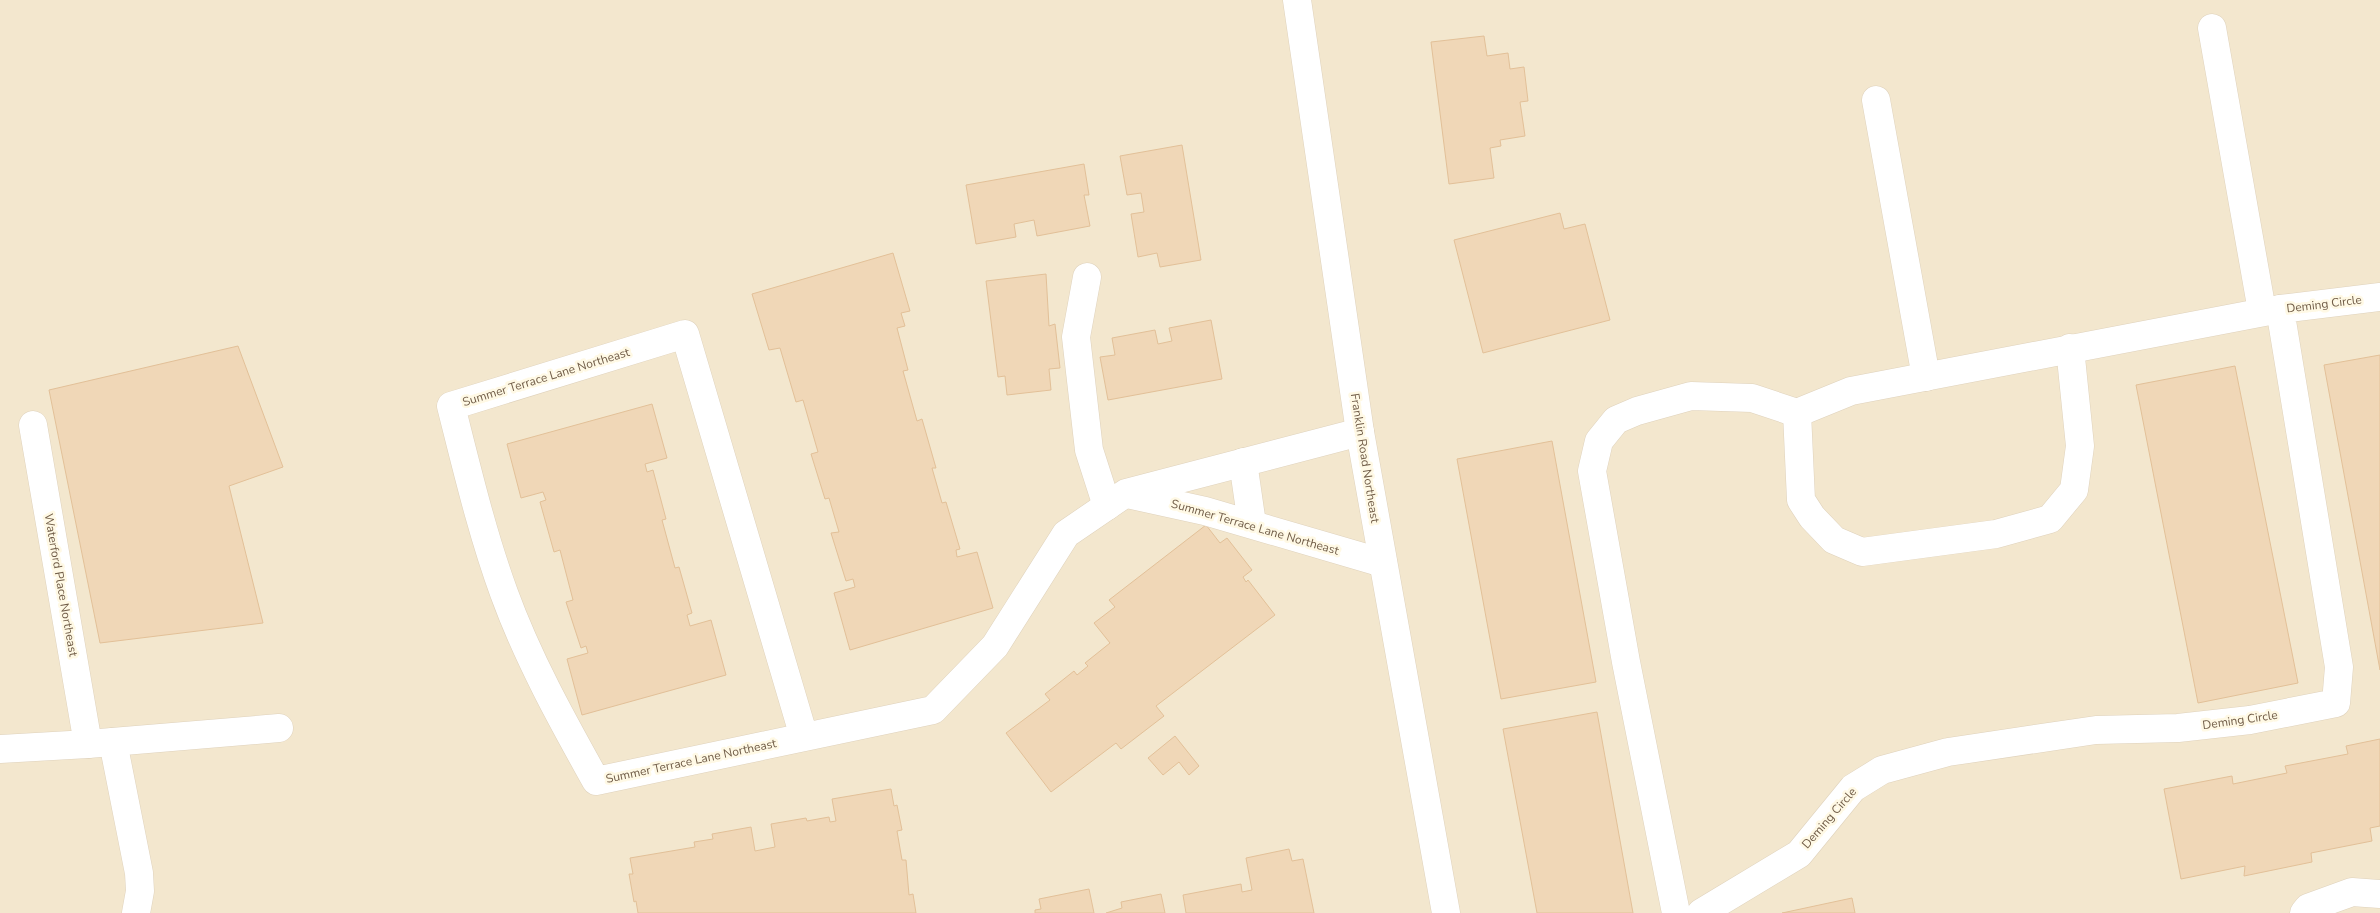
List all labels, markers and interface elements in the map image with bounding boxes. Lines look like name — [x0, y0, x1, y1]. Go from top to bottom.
street label: Deming Circle — [2285, 291, 2363, 317]
street label: Summer Terrace Lane Northeast — [461, 344, 632, 410]
street label: Franklin Road Northeast — [1347, 392, 1383, 525]
street label: Summer Terrace Lane Northeast — [1169, 495, 1342, 559]
street label: Waterford Place Northeast — [41, 512, 82, 659]
street label: Deming Circle — [2201, 707, 2279, 733]
street label: Summer Terrace Lane Northeast — [604, 735, 778, 787]
street label: Deming Circle — [1798, 784, 1860, 852]

